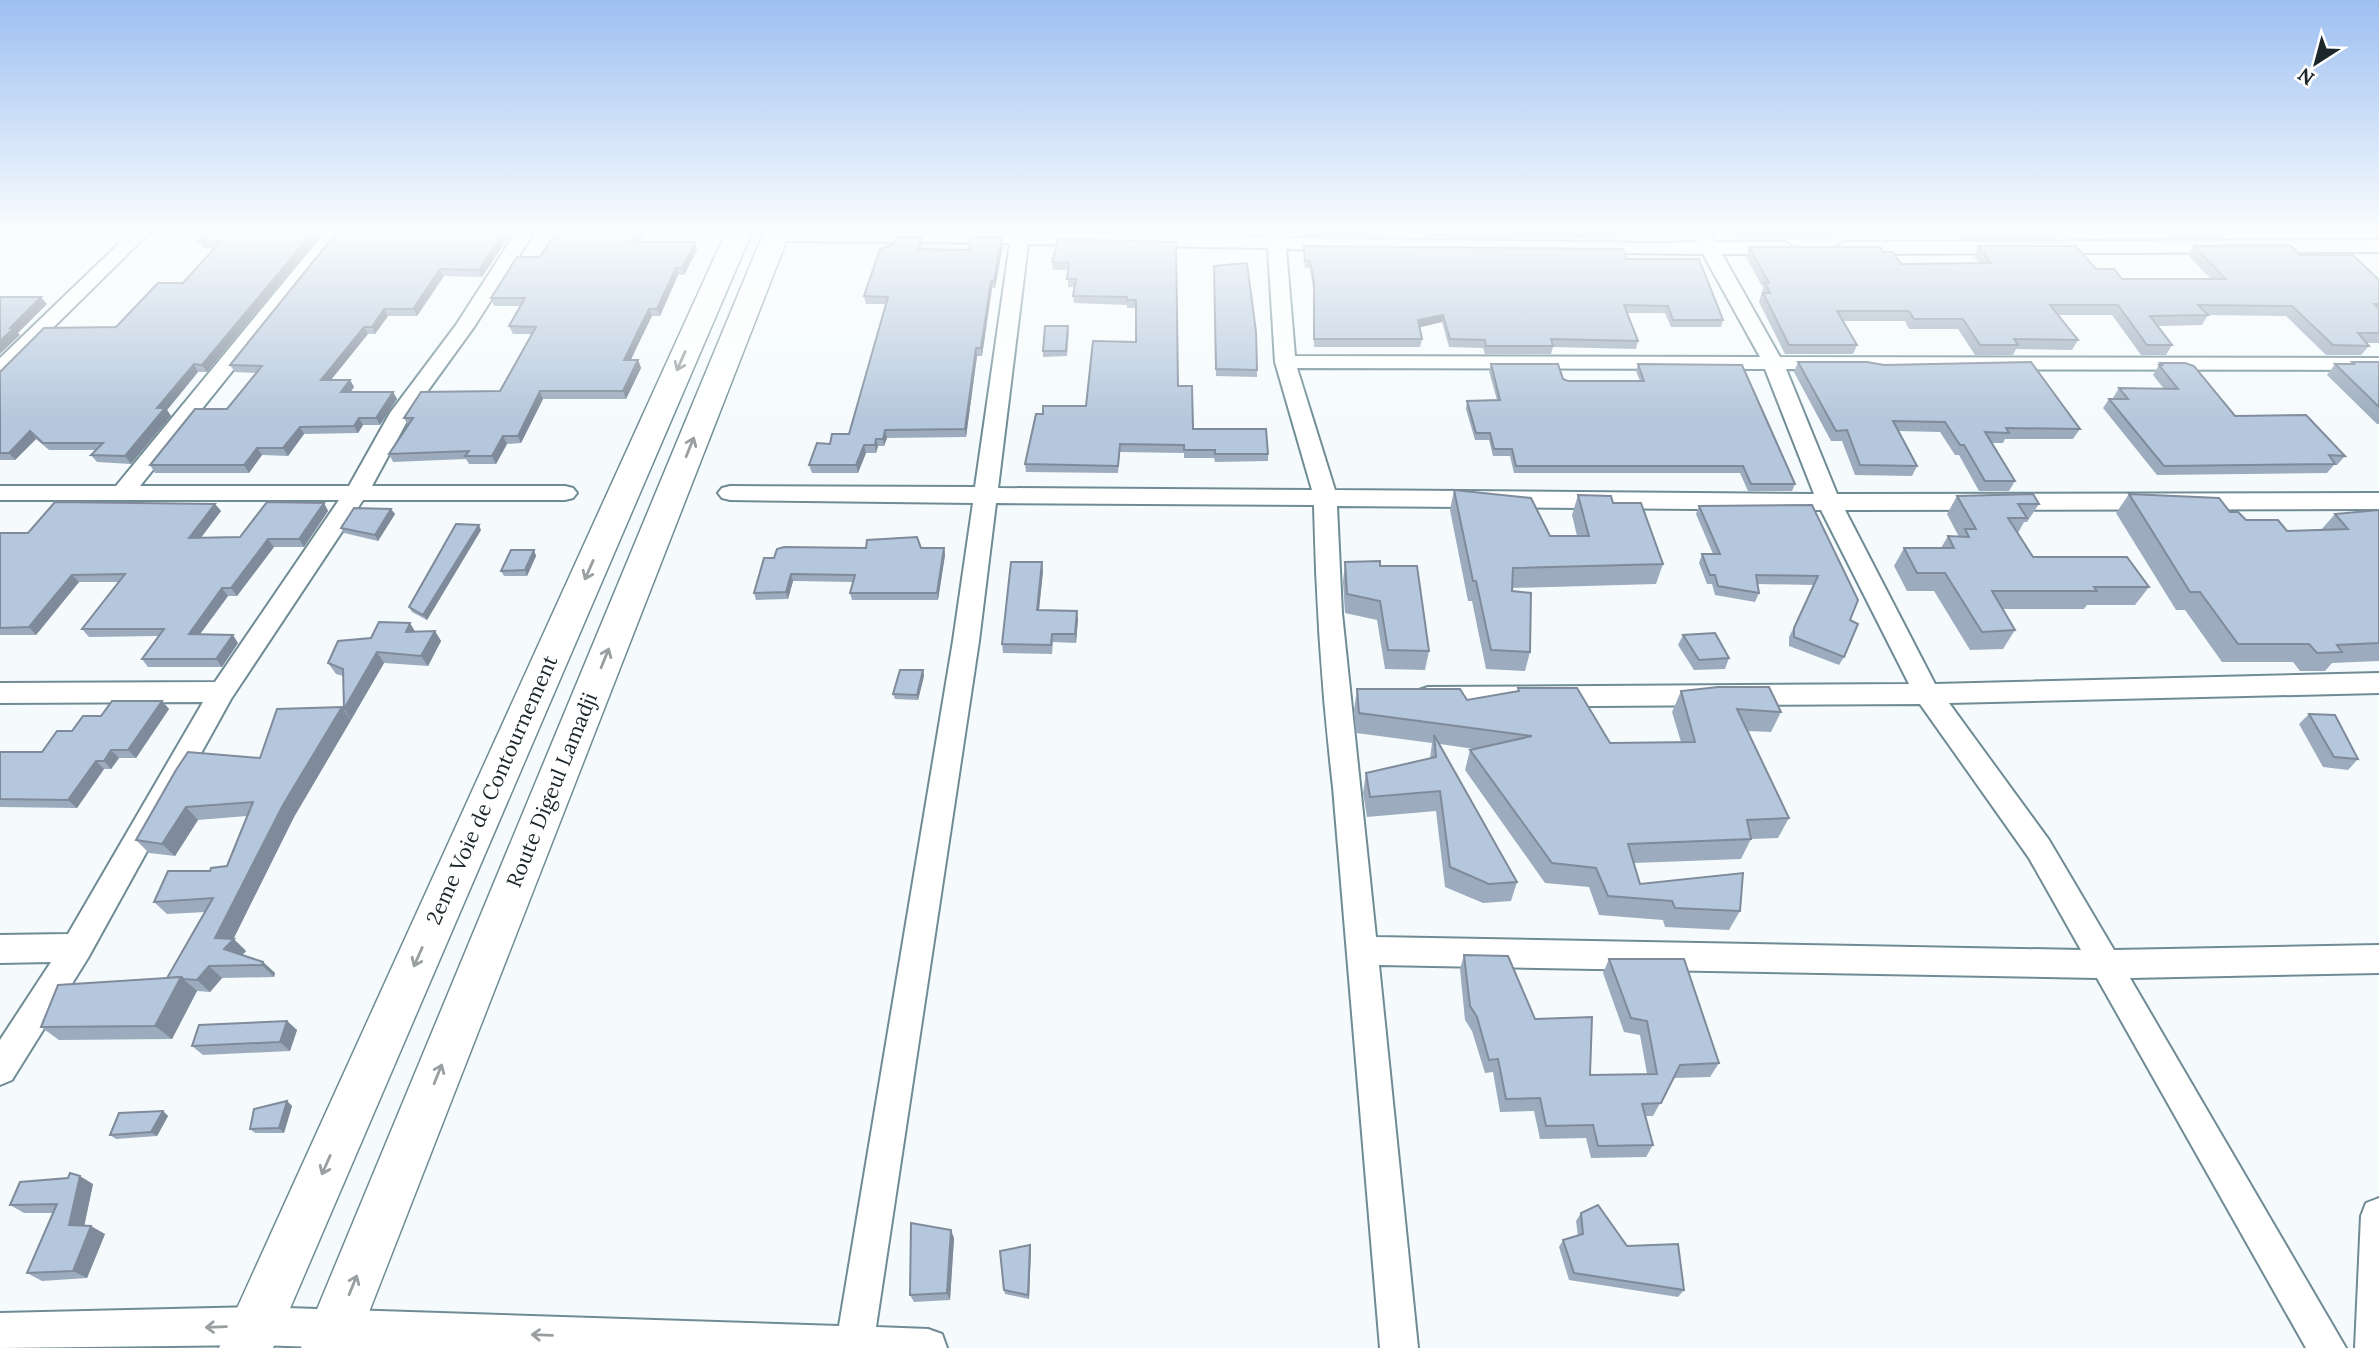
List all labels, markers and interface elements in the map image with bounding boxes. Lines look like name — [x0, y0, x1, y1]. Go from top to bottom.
north arrow — [2281, 28, 2351, 98]
text: N — [2293, 63, 2319, 91]
one-way arrow — [674, 350, 687, 372]
one-way arrow — [685, 437, 698, 458]
one-way arrow — [582, 558, 595, 580]
one-way arrow — [600, 648, 613, 669]
street label: 2eme Voie de Contournement — [420, 650, 564, 929]
street label: Route Digeul Lamadji — [500, 688, 603, 891]
one-way arrow — [411, 946, 424, 967]
one-way arrow — [433, 1063, 446, 1085]
one-way arrow — [319, 1154, 332, 1175]
one-way arrow — [348, 1274, 361, 1296]
one-way arrow — [205, 1320, 228, 1333]
one-way arrow — [530, 1328, 553, 1341]

